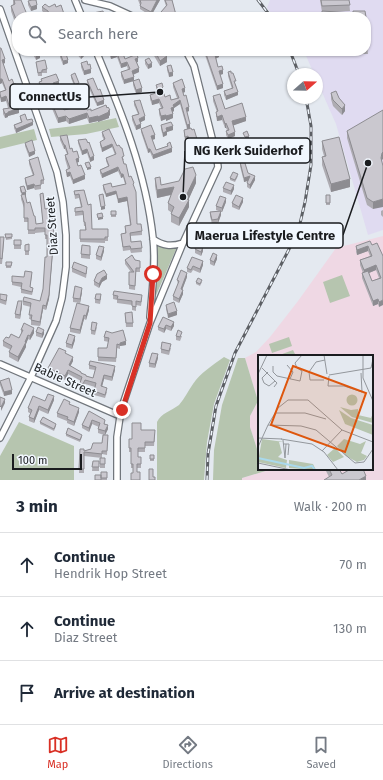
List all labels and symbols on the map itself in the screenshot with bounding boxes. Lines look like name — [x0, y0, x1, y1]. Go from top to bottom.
north arrow — [287, 68, 323, 104]
callout: ConnectUs — [10, 84, 89, 109]
text: ConnectUs — [19, 89, 82, 104]
callout: NG Kerk Suiderhof — [185, 138, 310, 163]
text: NG Kerk Suiderhof — [193, 143, 304, 158]
street label: Diaz Street — [43, 196, 61, 256]
callout: Maerua Lifestyle Centre — [187, 223, 343, 248]
text: Maerua Lifestyle Centre — [195, 228, 335, 243]
route start — [144, 265, 162, 283]
inset map — [258, 355, 373, 470]
street label: Babie Street — [32, 360, 99, 400]
route end — [113, 401, 131, 419]
scale bar — [12, 452, 82, 471]

